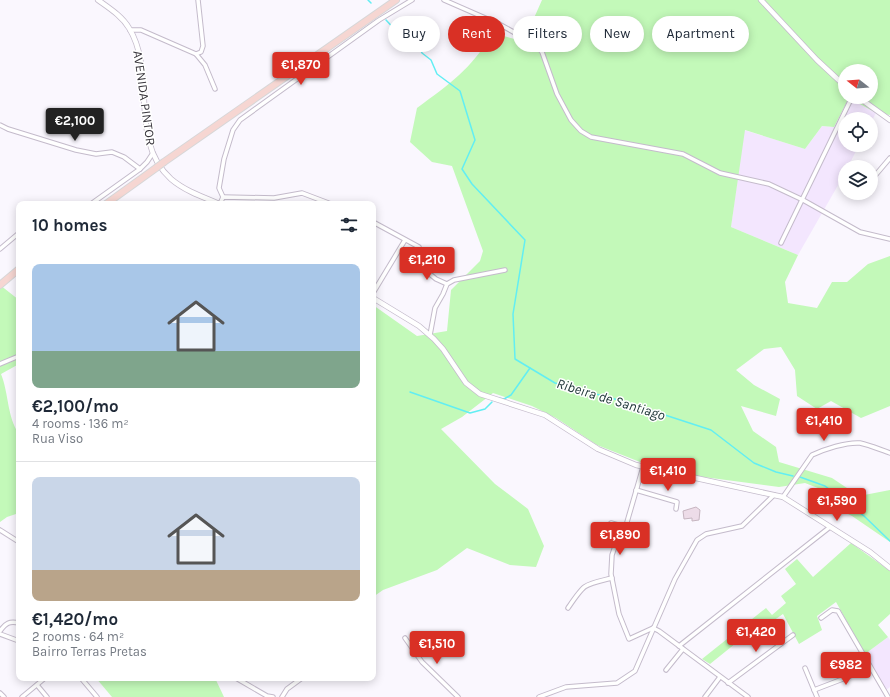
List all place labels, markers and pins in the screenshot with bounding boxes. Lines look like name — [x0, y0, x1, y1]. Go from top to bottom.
pin: €1,870 — [268, 52, 334, 86]
pin: €2,100 — [42, 108, 108, 142]
pin: €1,210 — [394, 247, 460, 281]
pin: €1,410 — [791, 408, 857, 442]
pin: €1,410 — [635, 458, 701, 492]
pin: €1,590 — [804, 488, 870, 522]
pin: €1,890 — [587, 522, 653, 556]
pin: €1,420 — [723, 619, 789, 653]
pin: €1,510 — [404, 631, 470, 665]
pin: €982 — [822, 652, 870, 686]

